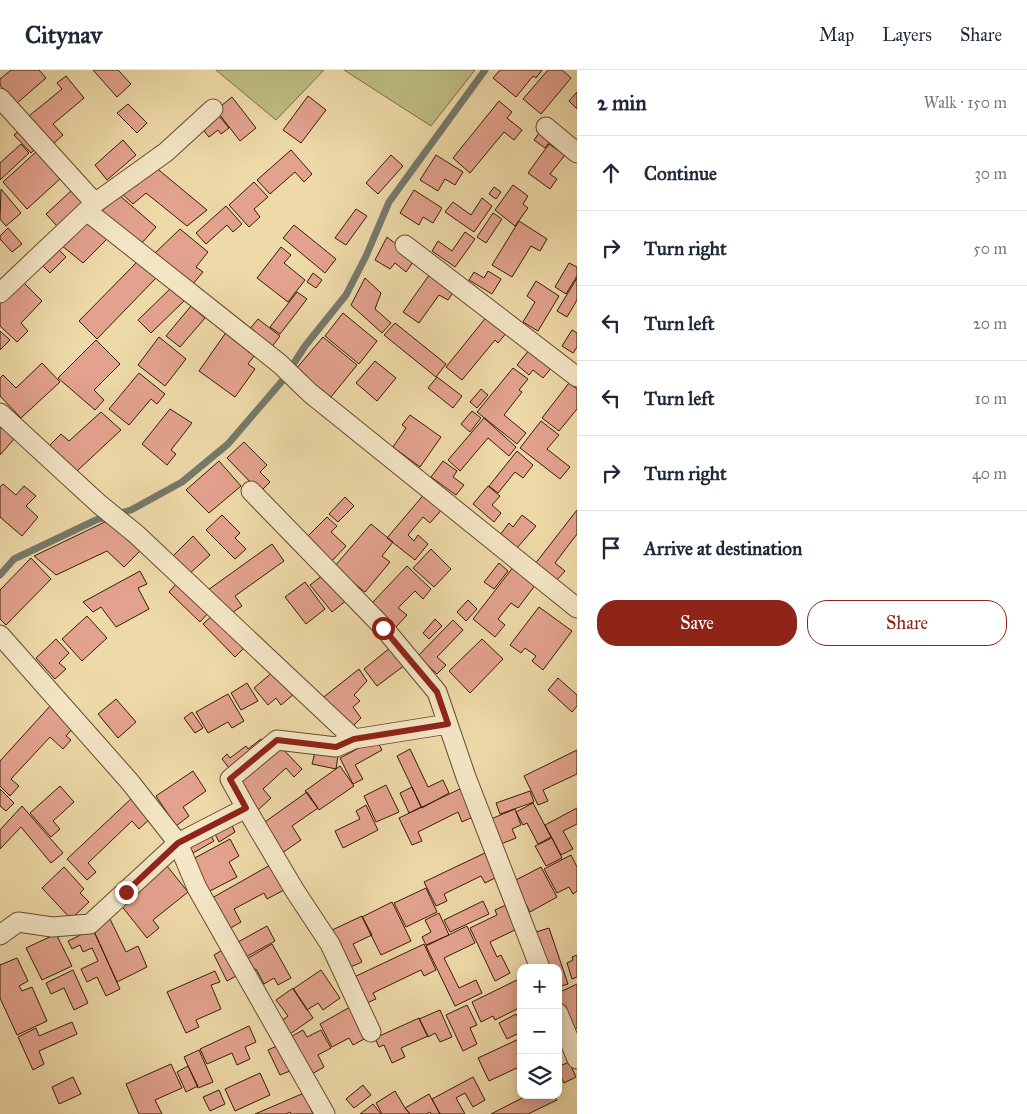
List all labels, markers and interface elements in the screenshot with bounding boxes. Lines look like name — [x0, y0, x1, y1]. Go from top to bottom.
text: Citynav — [25, 20, 102, 50]
text: Map — [819, 24, 854, 46]
text: Layers — [882, 24, 932, 46]
text: Share — [960, 24, 1002, 46]
text: 2 min — [597, 90, 647, 116]
text: Walk · 150 m — [924, 93, 1007, 112]
icon: ahead — [597, 159, 625, 187]
text: Continue — [644, 162, 717, 185]
text: 30 m — [974, 164, 1007, 183]
icon: right — [597, 234, 625, 262]
text: Turn right — [644, 237, 727, 260]
text: 50 m — [973, 239, 1007, 258]
icon: left — [597, 309, 625, 337]
text: Turn left — [644, 312, 714, 335]
text: 20 m — [973, 314, 1007, 333]
icon: left — [597, 384, 625, 412]
text: Turn left — [644, 387, 714, 410]
text: 10 m — [975, 389, 1007, 408]
icon: right — [597, 459, 625, 487]
text: Turn right — [644, 462, 727, 485]
text: 40 m — [972, 464, 1007, 483]
icon: arrive — [597, 534, 625, 562]
text: Arrive at destination — [644, 537, 802, 560]
button: Save — [597, 600, 797, 646]
button: Share — [807, 600, 1007, 646]
route start — [372, 617, 395, 640]
route end — [115, 881, 138, 904]
map controls — [517, 964, 562, 1099]
button: + — [517, 964, 562, 1009]
button: − — [517, 1009, 562, 1054]
button: layers — [517, 1054, 562, 1099]

